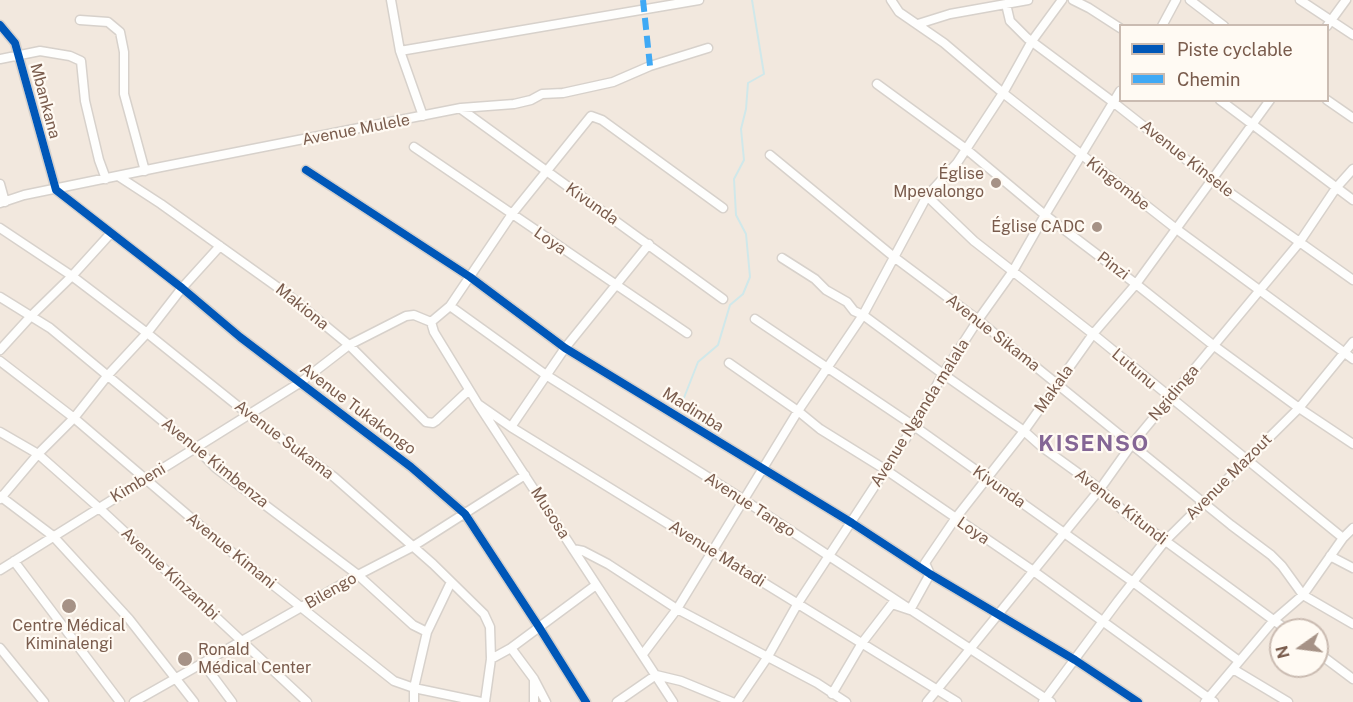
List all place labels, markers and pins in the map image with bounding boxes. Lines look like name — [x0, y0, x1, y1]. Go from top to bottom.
place label: Église Mpevalongo — [893, 164, 984, 202]
marker: Église Mpevalongo — [989, 176, 1003, 190]
place label: Église CADC — [991, 217, 1085, 237]
marker: Église CADC — [1090, 220, 1104, 234]
marker: Centre Médical Kiminalengi — [60, 597, 78, 615]
place label: Centre Médical Kiminalengi — [12, 616, 126, 654]
place label: Ronald Médical Center — [198, 640, 311, 678]
marker: Ronald Médical Center — [176, 650, 194, 668]

